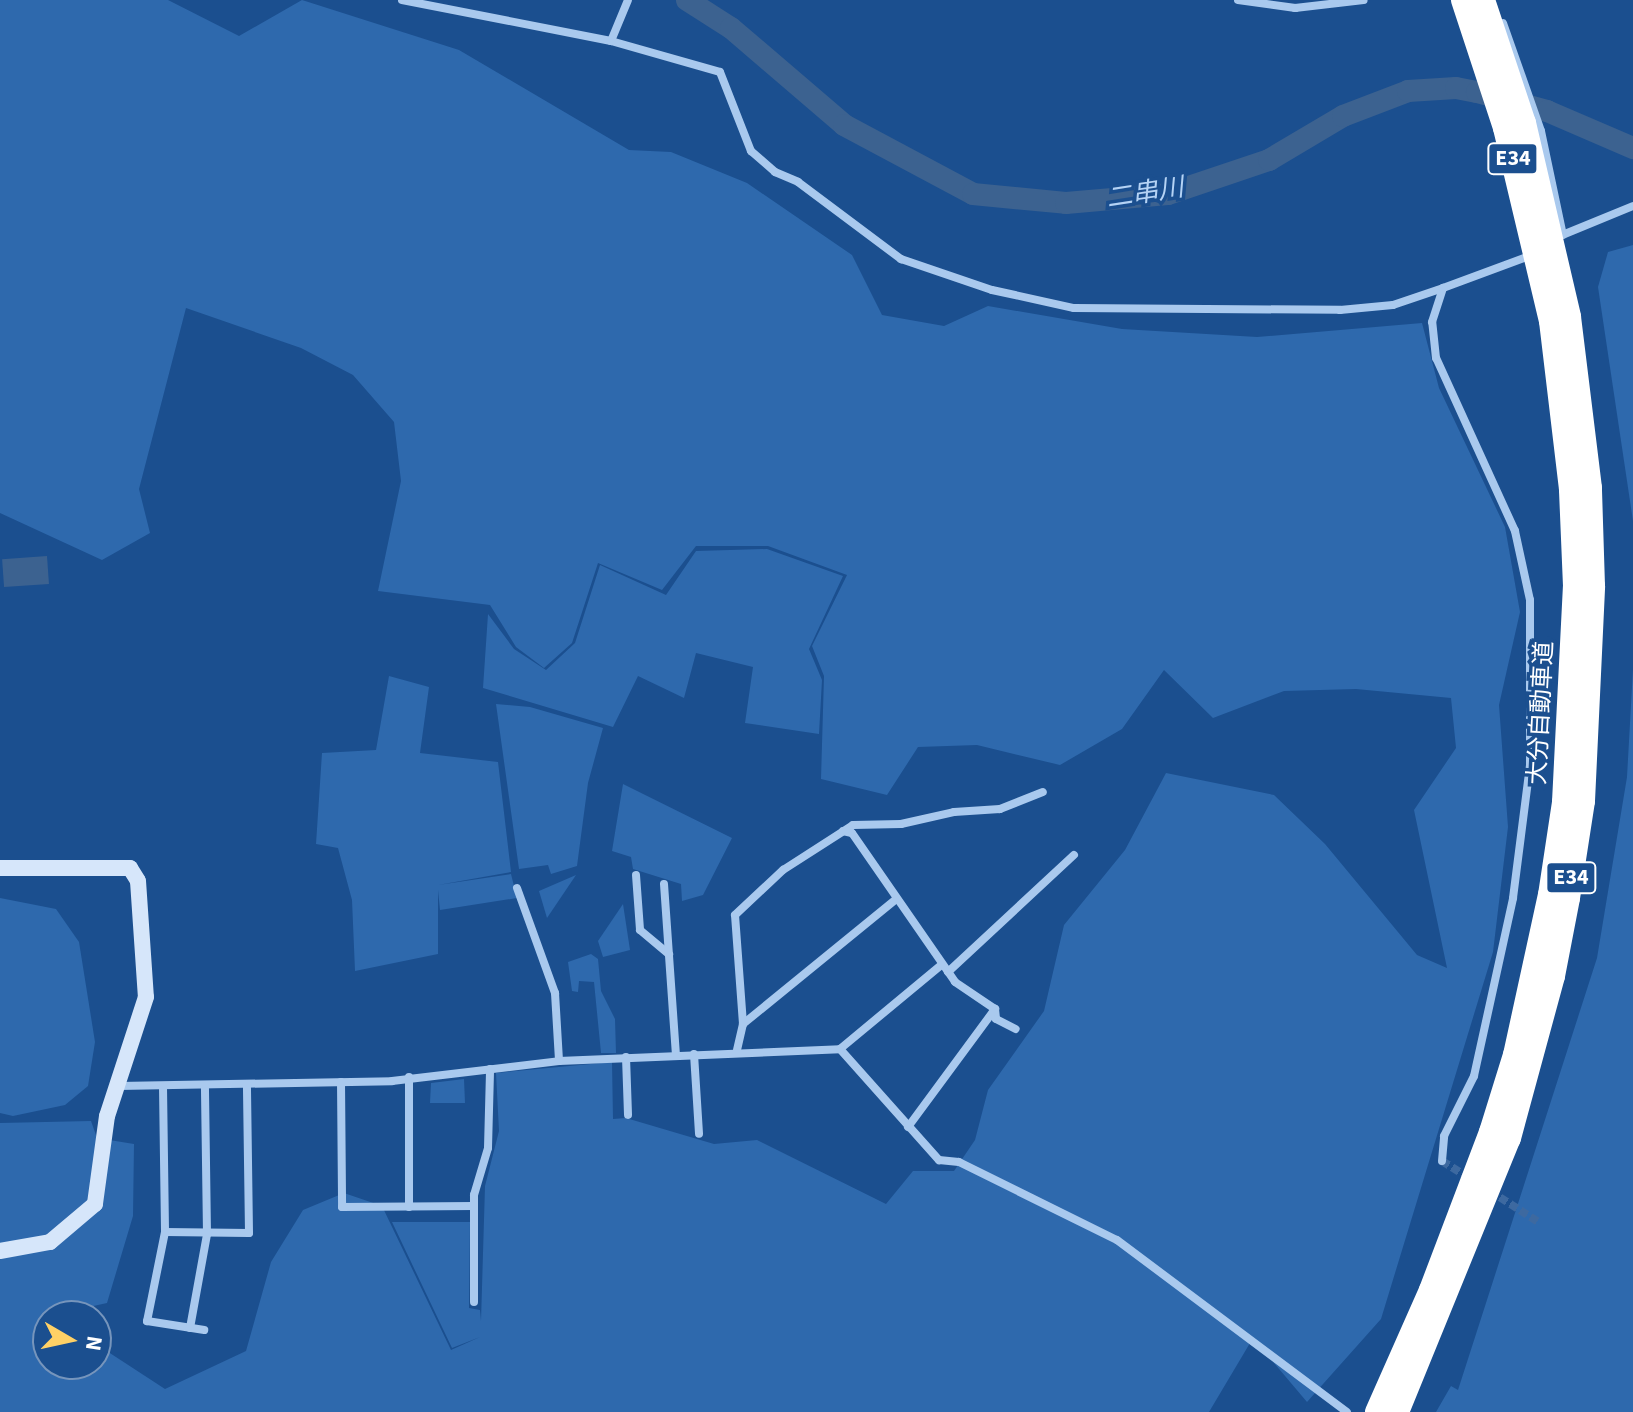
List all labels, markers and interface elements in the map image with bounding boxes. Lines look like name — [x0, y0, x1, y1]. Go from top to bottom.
road number: E34 — [1487, 141, 1539, 177]
water label: 二串川 — [1104, 171, 1186, 215]
street label: 大分自動車道 — [1523, 640, 1559, 786]
road number: E34 — [1545, 860, 1597, 896]
north arrow — [32, 1300, 112, 1380]
text: N — [77, 1334, 111, 1353]

